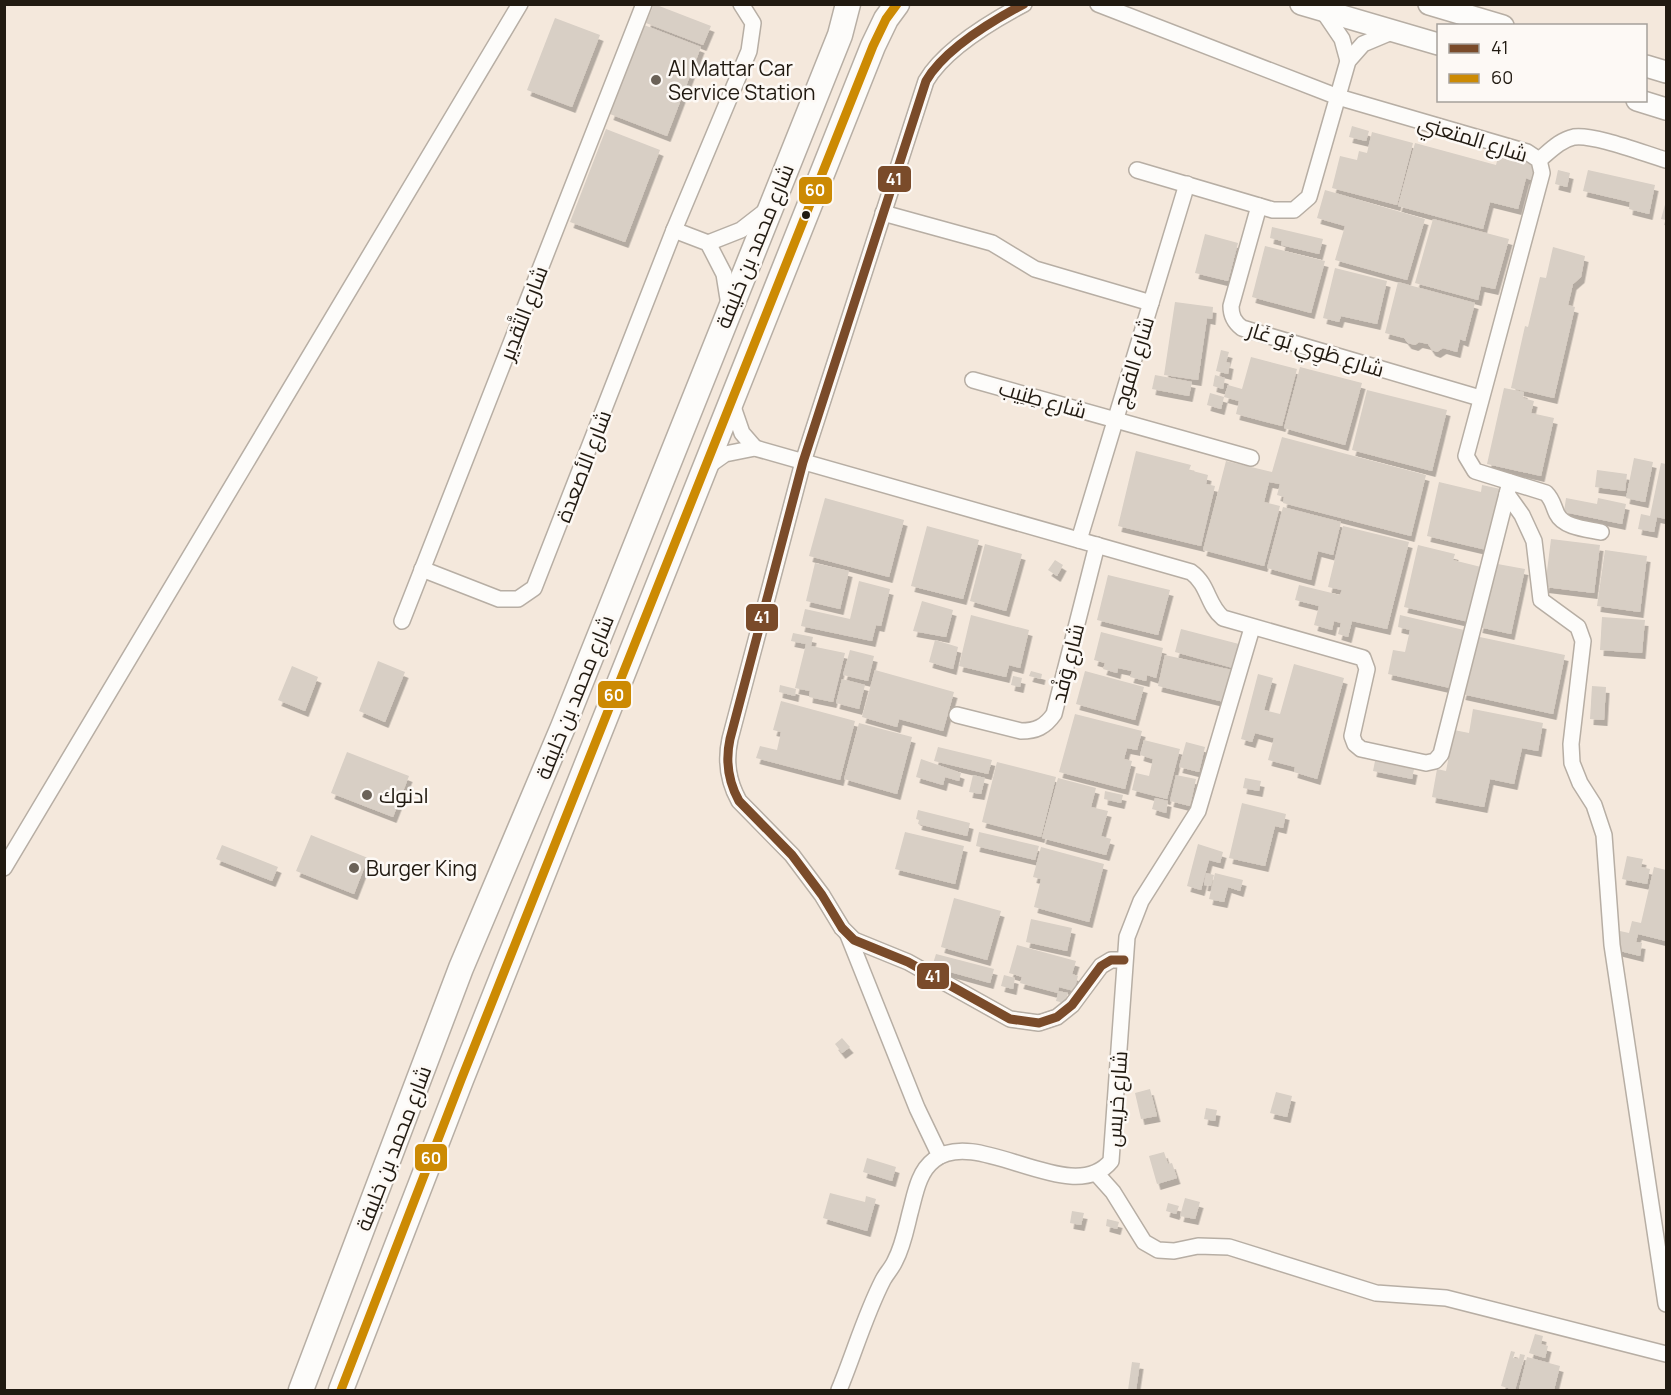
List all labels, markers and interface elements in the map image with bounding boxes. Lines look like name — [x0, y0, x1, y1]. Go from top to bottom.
legend — [1437, 24, 1647, 102]
text: 41 — [1491, 35, 1509, 59]
place label: Al Mattar Car Service Station — [668, 54, 815, 106]
text: 60 — [1491, 65, 1513, 89]
marker: Al Mattar Car Service Station — [649, 73, 663, 87]
street label: شارع المتعني — [1414, 108, 1531, 171]
street label: شارع محمد بن خليفة — [708, 160, 801, 333]
line badge: 41 — [877, 165, 912, 193]
text: 41 — [886, 168, 902, 190]
line badge: 60 — [798, 176, 833, 205]
text: 60 — [805, 179, 825, 201]
unlabelled marker — [800, 209, 812, 221]
street label: شارع التَّقدِير — [492, 262, 555, 366]
street label: شارع الفوج — [1106, 313, 1161, 411]
street label: شارع طَوِي بُو غَار — [1242, 315, 1388, 386]
street label: شارع طِنِيب — [996, 373, 1090, 426]
street label: شارع الأصعدة — [549, 406, 618, 527]
line badge: 41 — [745, 603, 779, 632]
text: 41 — [754, 606, 770, 628]
street label: شارع محمد بن خليفة — [528, 611, 621, 784]
street label: شارع وَفْد — [1044, 621, 1091, 706]
line badge: 60 — [597, 680, 632, 709]
text: 60 — [604, 684, 624, 706]
place label: ادنوك — [379, 781, 429, 809]
marker: ادنوك — [360, 788, 374, 802]
place label: Burger King — [366, 854, 477, 882]
marker: Burger King — [347, 861, 361, 875]
line badge: 41 — [916, 962, 950, 990]
text: 41 — [925, 965, 941, 987]
street label: شارع خريس — [1099, 1050, 1134, 1148]
street label: شارع محمد بن خليفة — [349, 1061, 438, 1235]
line badge: 60 — [414, 1143, 448, 1172]
text: 60 — [421, 1147, 441, 1169]

